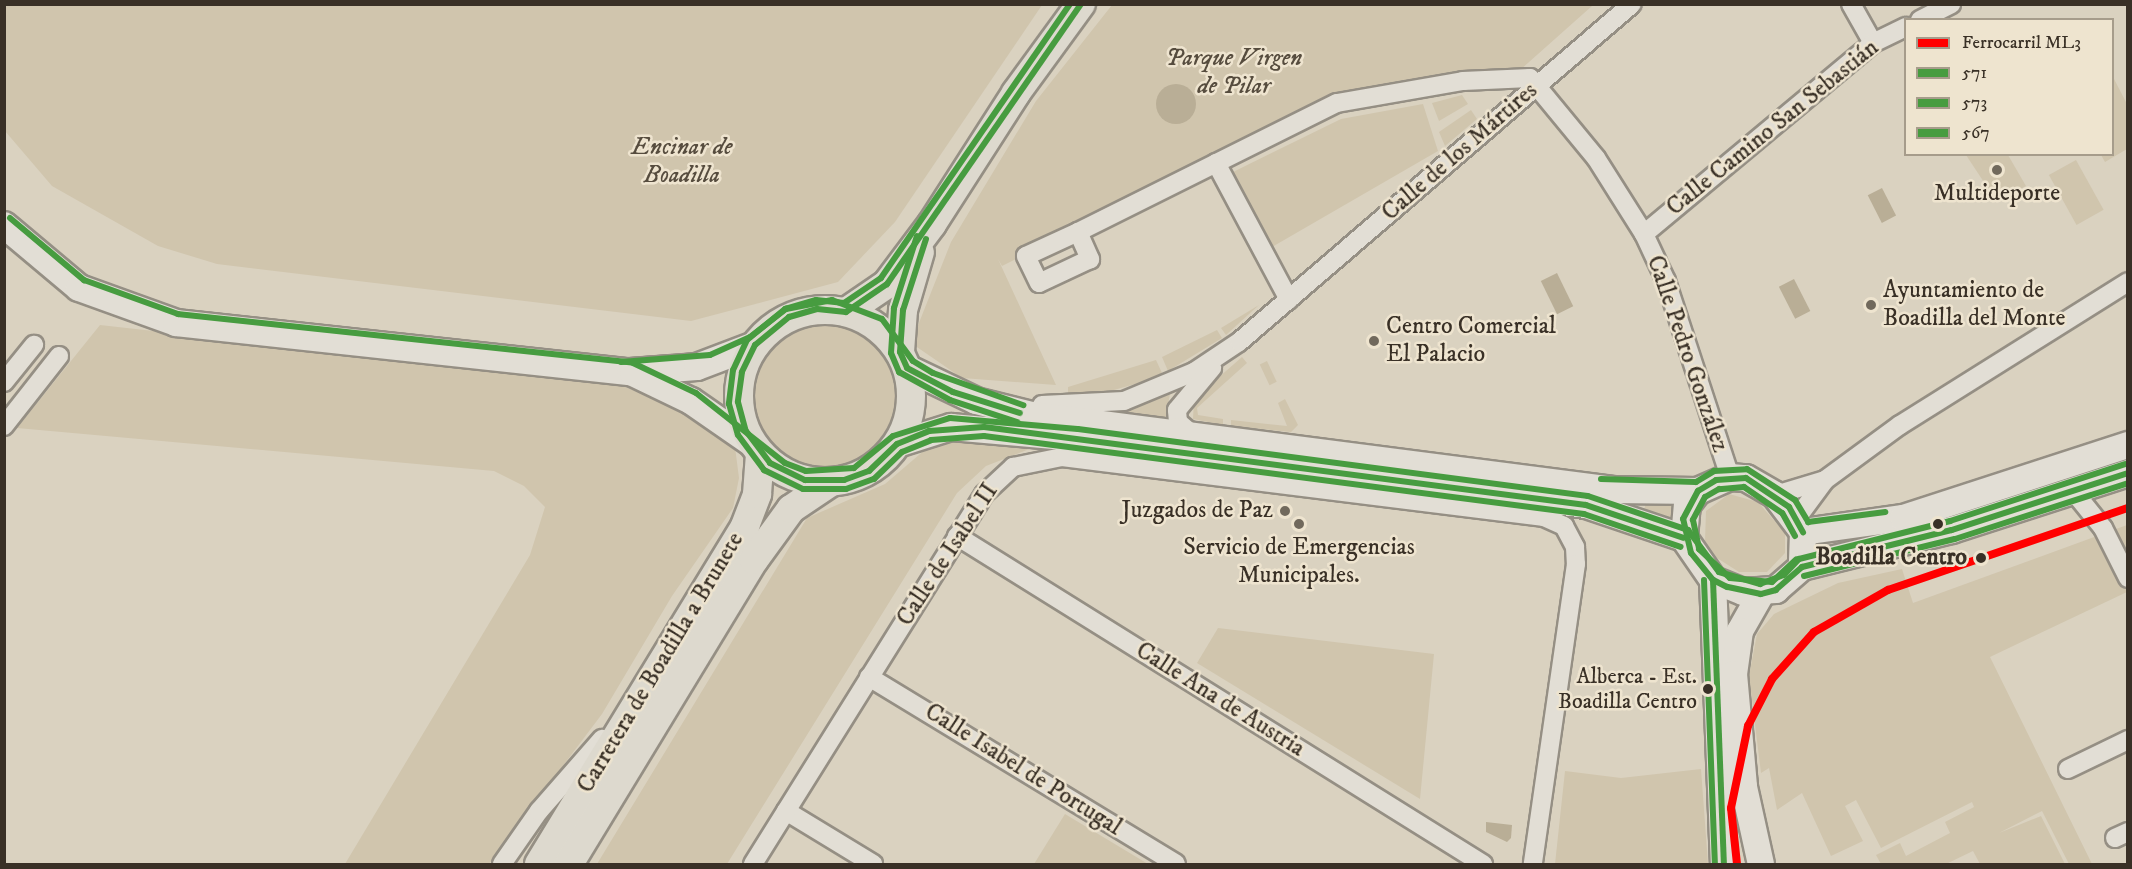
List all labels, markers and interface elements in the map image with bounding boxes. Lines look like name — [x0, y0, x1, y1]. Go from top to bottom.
legend — [1904, 18, 2114, 156]
text: Ferrocarril ML3 — [1962, 32, 2081, 54]
street label: Calle Camino San Sebastián — [1661, 34, 1885, 222]
park label: Parque Virgen de Pilar — [1166, 45, 1302, 101]
text: 571 — [1962, 62, 1987, 84]
street label: Calle de los Mártires — [1376, 77, 1544, 227]
text: 573 — [1962, 92, 1987, 114]
text: 567 — [1962, 122, 1990, 144]
park label: Encinar de Boadilla — [632, 134, 732, 190]
marker: Multideporte — [1990, 163, 2004, 177]
place label: Multideporte — [1934, 180, 2060, 208]
street label: Calle Pedro González — [1640, 252, 1734, 456]
place label: Ayuntamiento de Boadilla del Monte — [1883, 277, 2066, 333]
marker: Ayuntamiento de Boadilla del Monte — [1864, 298, 1878, 312]
place label: Centro Comercial El Palacio — [1386, 313, 1556, 369]
marker: Centro Comercial El Palacio — [1367, 334, 1381, 348]
street label: Calle de Isabel II — [891, 478, 1005, 632]
place label: Juzgados de Paz — [1122, 497, 1273, 525]
marker: Juzgados de Paz — [1278, 504, 1292, 518]
marker: Servicio de Emergencias Municipales. — [1292, 517, 1306, 531]
unlabelled marker — [1932, 518, 1944, 530]
street label: Carretera de Boadilla a Brunete — [572, 528, 750, 798]
place label: Servicio de Emergencias Municipales. — [1183, 534, 1415, 590]
place label: Boadilla Centro — [1815, 544, 1967, 572]
marker: Boadilla Centro — [1972, 549, 1990, 567]
street label: Calle Ana de Austria — [1130, 636, 1310, 764]
place label: Alberca - Est. Boadilla Centro — [1558, 663, 1697, 714]
marker: Alberca - Est. Boadilla Centro — [1702, 683, 1714, 695]
street label: Calle Isabel de Portugal — [919, 698, 1127, 842]

